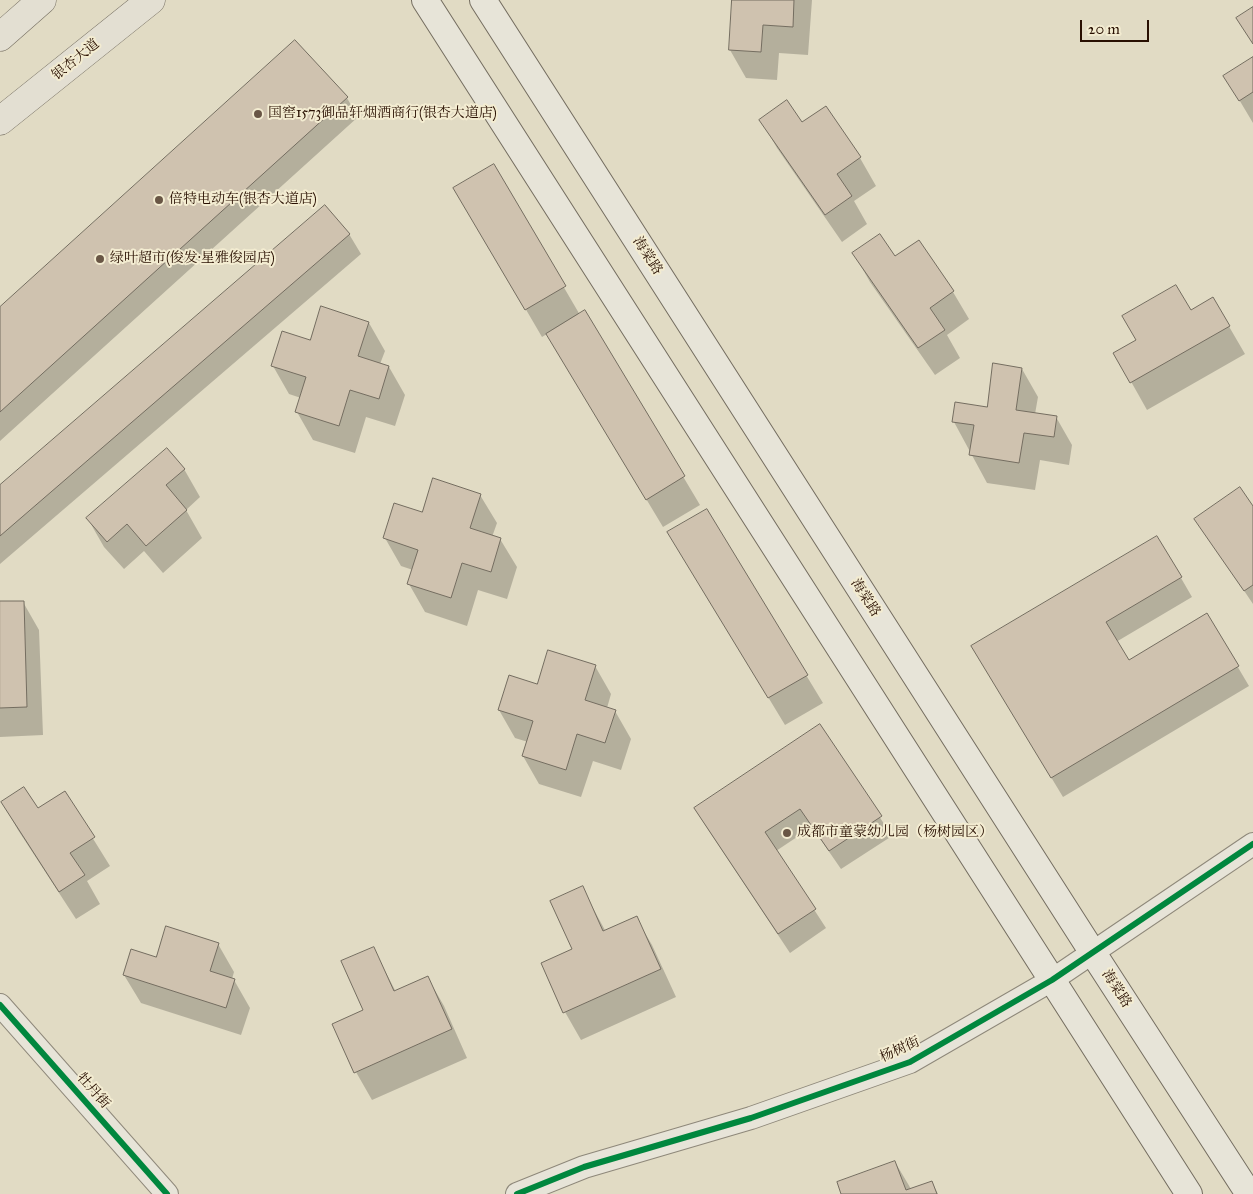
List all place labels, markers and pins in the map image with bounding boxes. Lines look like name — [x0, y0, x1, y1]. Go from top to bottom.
place label: 国窖1573御品轩烟酒商行(银杏大道店) — [268, 106, 497, 122]
marker: 国窖1573御品轩烟酒商行(银杏大道店) — [252, 108, 264, 120]
place label: 倍特电动车(银杏大道店) — [169, 192, 317, 208]
marker: 倍特电动车(银杏大道店) — [153, 194, 165, 206]
place label: 绿叶超市(俊发·星雅俊园店) — [110, 251, 275, 267]
marker: 绿叶超市(俊发·星雅俊园店) — [94, 253, 106, 265]
place label: 成都市童蒙幼儿园（杨树园区） — [797, 825, 993, 841]
marker: 成都市童蒙幼儿园（杨树园区） — [781, 827, 793, 839]

